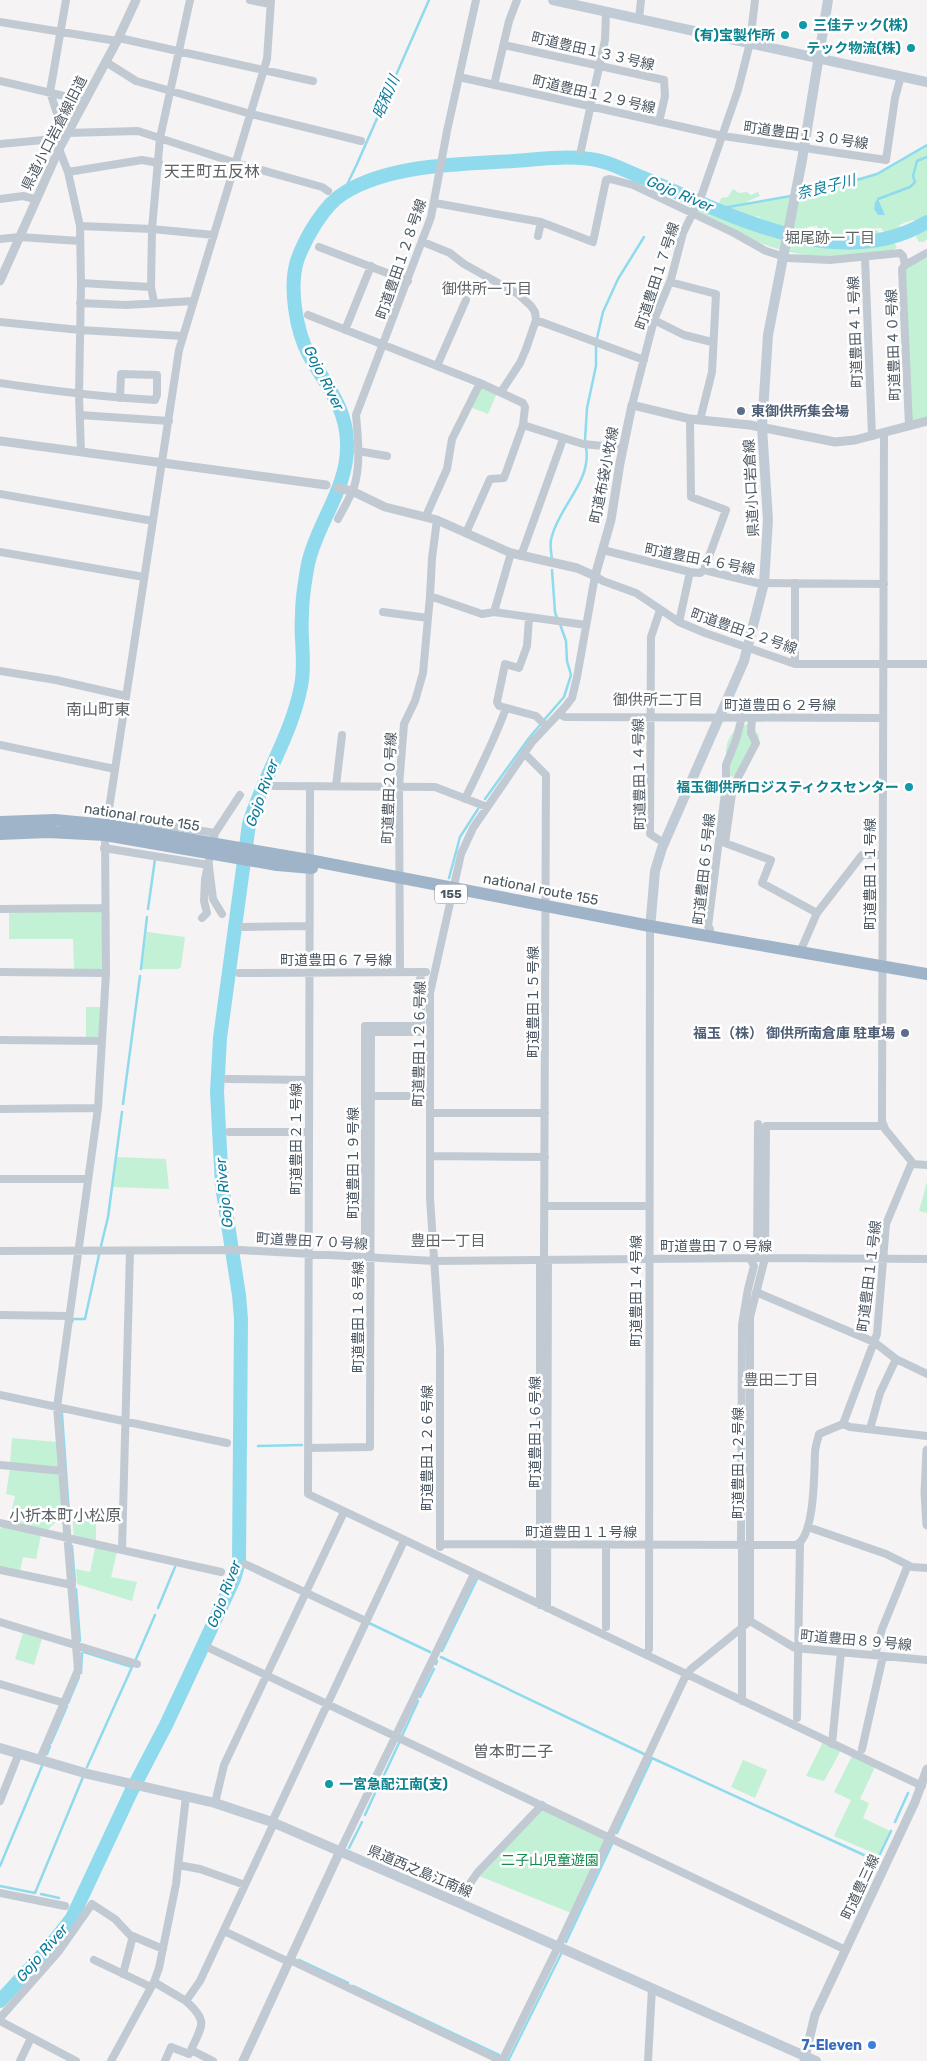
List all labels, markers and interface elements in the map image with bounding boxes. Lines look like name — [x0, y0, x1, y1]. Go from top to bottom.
place label: 三佳テック(株) — [813, 17, 908, 34]
marker: 三佳テック(株) — [797, 19, 809, 31]
place label: (有)宝製作所 — [694, 27, 775, 44]
street label: 町道豊田１３３号線 — [530, 29, 656, 74]
marker: (有)宝製作所 — [779, 29, 791, 41]
place label: テック物流(株) — [806, 40, 901, 57]
marker: テック物流(株) — [905, 42, 917, 54]
water label: 昭和川 — [369, 71, 404, 121]
street label: 町道豊田１２９号線 — [531, 72, 657, 117]
street label: 県道小口岩倉線旧道 — [18, 73, 91, 193]
street label: 町道豊田１３０号線 — [742, 118, 870, 153]
district label: 天王町五反林 — [164, 162, 260, 181]
water label: 奈良子川 — [795, 171, 859, 203]
water label: Gojo River — [644, 172, 717, 217]
street label: 町道豊田１２８号線 — [373, 197, 430, 321]
street label: 町道豊田１７号線 — [632, 220, 683, 332]
district label: 堀尾跡一丁目 — [785, 229, 875, 247]
street label: 町道豊田４１号線 — [845, 276, 866, 388]
district label: 御供所一丁目 — [442, 280, 532, 298]
street label: 町道豊田４０号線 — [883, 289, 904, 401]
water label: Gojo River — [300, 342, 349, 415]
place label: 東御供所集会場 — [751, 403, 849, 420]
marker: 東御供所集会場 — [735, 405, 747, 417]
street label: 町道布袋小牧線 — [587, 425, 622, 525]
street label: 県道小口岩倉線 — [740, 439, 763, 537]
street label: 町道豊田４６号線 — [643, 540, 756, 579]
street label: 町道豊田２２号線 — [688, 605, 800, 658]
district label: 御供所二丁目 — [613, 691, 703, 709]
street label: 町道豊田６２号線 — [724, 697, 836, 714]
district label: 南山町東 — [66, 700, 130, 719]
street label: 町道豊田１４号線 — [630, 718, 649, 830]
street label: 町道豊田２０号線 — [379, 732, 400, 844]
water label: Gojo River — [241, 756, 283, 829]
place label: 福玉御供所ロジスティクスセンター — [676, 779, 899, 796]
marker: 福玉御供所ロジスティクスセンター — [903, 781, 915, 793]
street label: national route 155 — [83, 800, 201, 835]
street label: 町道豊田６５号線 — [690, 812, 719, 926]
street label: 町道豊田１１号線 — [862, 818, 879, 930]
street label: national route 155 — [482, 870, 600, 909]
road number: 155 — [435, 884, 467, 904]
street label: 町道豊田１５号線 — [525, 946, 542, 1058]
street label: 町道豊田６７号線 — [280, 952, 392, 969]
street label: 町道豊田１２６号線 — [410, 981, 429, 1107]
place label: 福玉（株） 御供所南倉庫 駐車場 — [693, 1025, 895, 1042]
marker: 福玉（株） 御供所南倉庫 駐車場 — [899, 1027, 911, 1039]
street label: 町道豊田２１号線 — [288, 1083, 305, 1195]
street label: 町道豊田１９号線 — [345, 1107, 362, 1219]
water label: Gojo River — [211, 1156, 237, 1229]
street label: 町道豊田１１号線 — [854, 1219, 885, 1333]
street label: 町道豊田７０号線 — [256, 1230, 368, 1253]
district label: 豊田一丁目 — [410, 1232, 486, 1250]
street label: 町道豊田１４号線 — [628, 1235, 645, 1347]
street label: 町道豊田７０号線 — [660, 1238, 772, 1255]
street label: 町道豊田１８号線 — [350, 1261, 367, 1373]
district label: 豊田二丁目 — [743, 1371, 819, 1389]
street label: 町道豊田１６号線 — [527, 1376, 544, 1488]
street label: 町道豊田１２６号線 — [419, 1385, 436, 1511]
street label: 町道豊田１２号線 — [730, 1407, 747, 1519]
district label: 小折本町小松原 — [9, 1506, 121, 1525]
street label: 町道豊田１１号線 — [525, 1524, 637, 1541]
water label: Gojo River — [203, 1557, 245, 1630]
street label: 町道豊田８９号線 — [799, 1627, 912, 1654]
district label: 曽本町二子 — [473, 1742, 553, 1761]
place label: 一宮急配江南(支) — [339, 1776, 448, 1793]
marker: 一宮急配江南(支) — [323, 1778, 335, 1790]
street label: 県道西之島江南線 — [365, 1842, 475, 1901]
park label: 二子山児童遊園 — [501, 1852, 599, 1869]
street label: 町道豊三線 — [838, 1852, 883, 1923]
water label: Gojo River — [12, 1920, 73, 1986]
place label: 7-Eleven — [801, 2037, 862, 2054]
marker: 7-Eleven — [866, 2039, 878, 2051]

